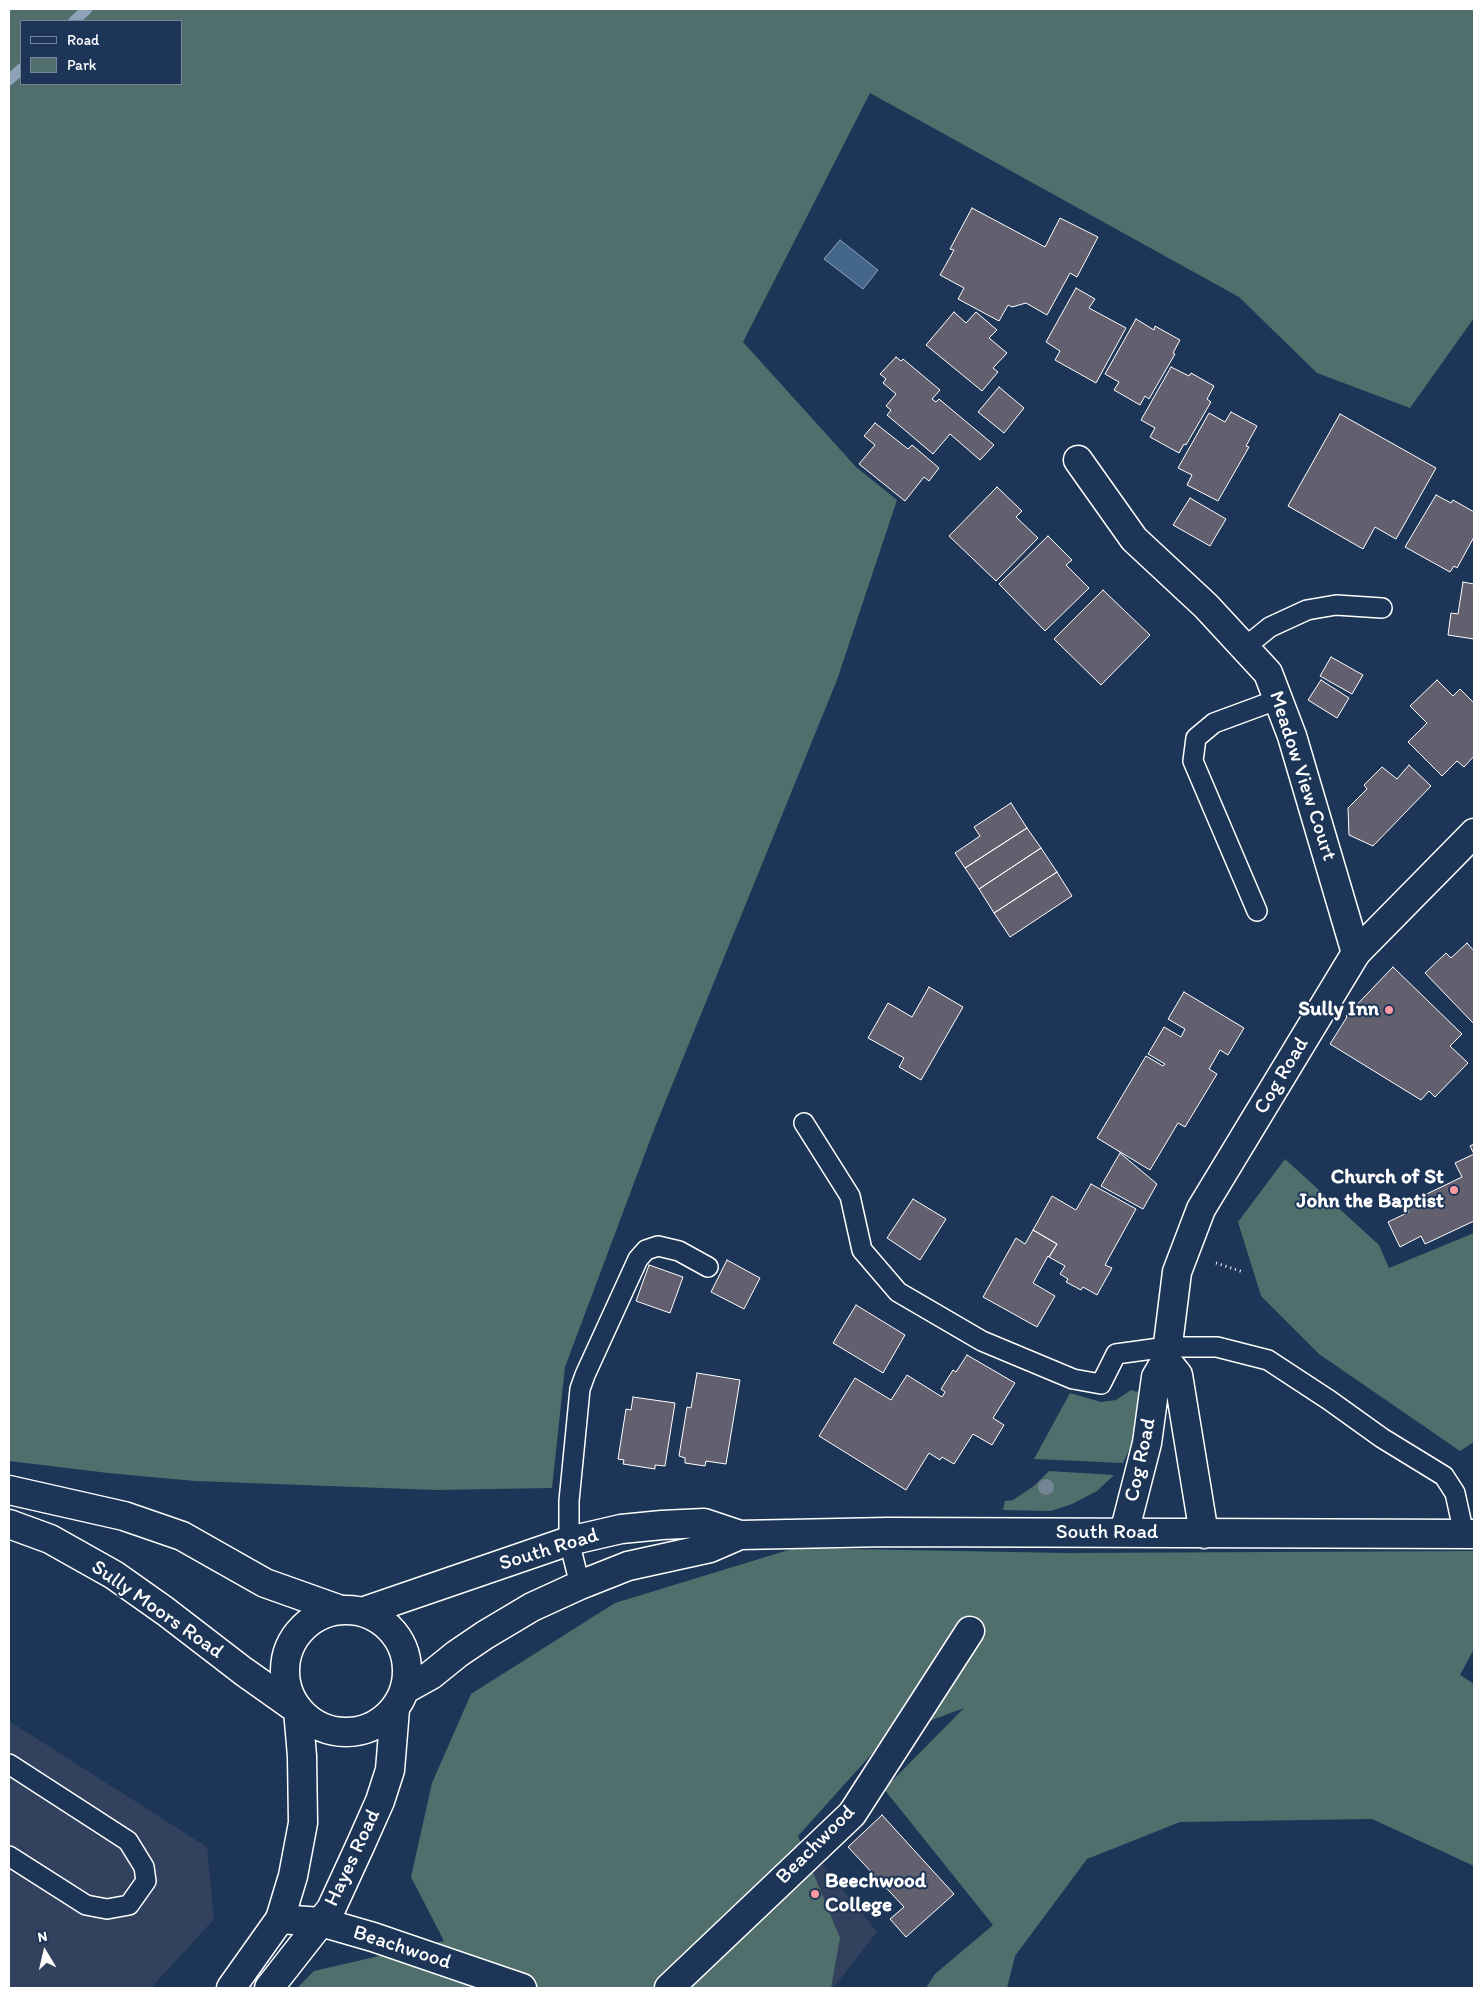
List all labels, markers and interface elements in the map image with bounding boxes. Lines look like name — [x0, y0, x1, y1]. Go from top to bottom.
legend — [20, 20, 182, 85]
text: Road — [67, 31, 99, 49]
text: Park — [67, 56, 97, 74]
street label: Meadow View Court — [1263, 688, 1341, 864]
place label: Sully Inn — [1298, 997, 1379, 1023]
marker: Sully Inn — [1383, 1004, 1395, 1016]
street label: Cog Road — [1249, 1033, 1315, 1119]
place label: Church of St John the Baptist — [1297, 1165, 1444, 1215]
marker: Church of St John the Baptist — [1448, 1184, 1460, 1196]
street label: Cog Road — [1120, 1416, 1162, 1504]
street label: South Road — [1056, 1520, 1158, 1546]
street label: South Road — [496, 1523, 602, 1577]
street label: Sully Moors Road — [86, 1555, 228, 1665]
street label: Beachwood — [771, 1800, 861, 1890]
street label: Hayes Road — [320, 1805, 386, 1911]
place label: Beechwood College — [825, 1869, 926, 1919]
marker: Beechwood College — [809, 1888, 821, 1900]
street label: Beachwood — [350, 1920, 454, 1976]
north arrow — [20, 1927, 70, 1977]
text: N — [37, 1928, 49, 1946]

